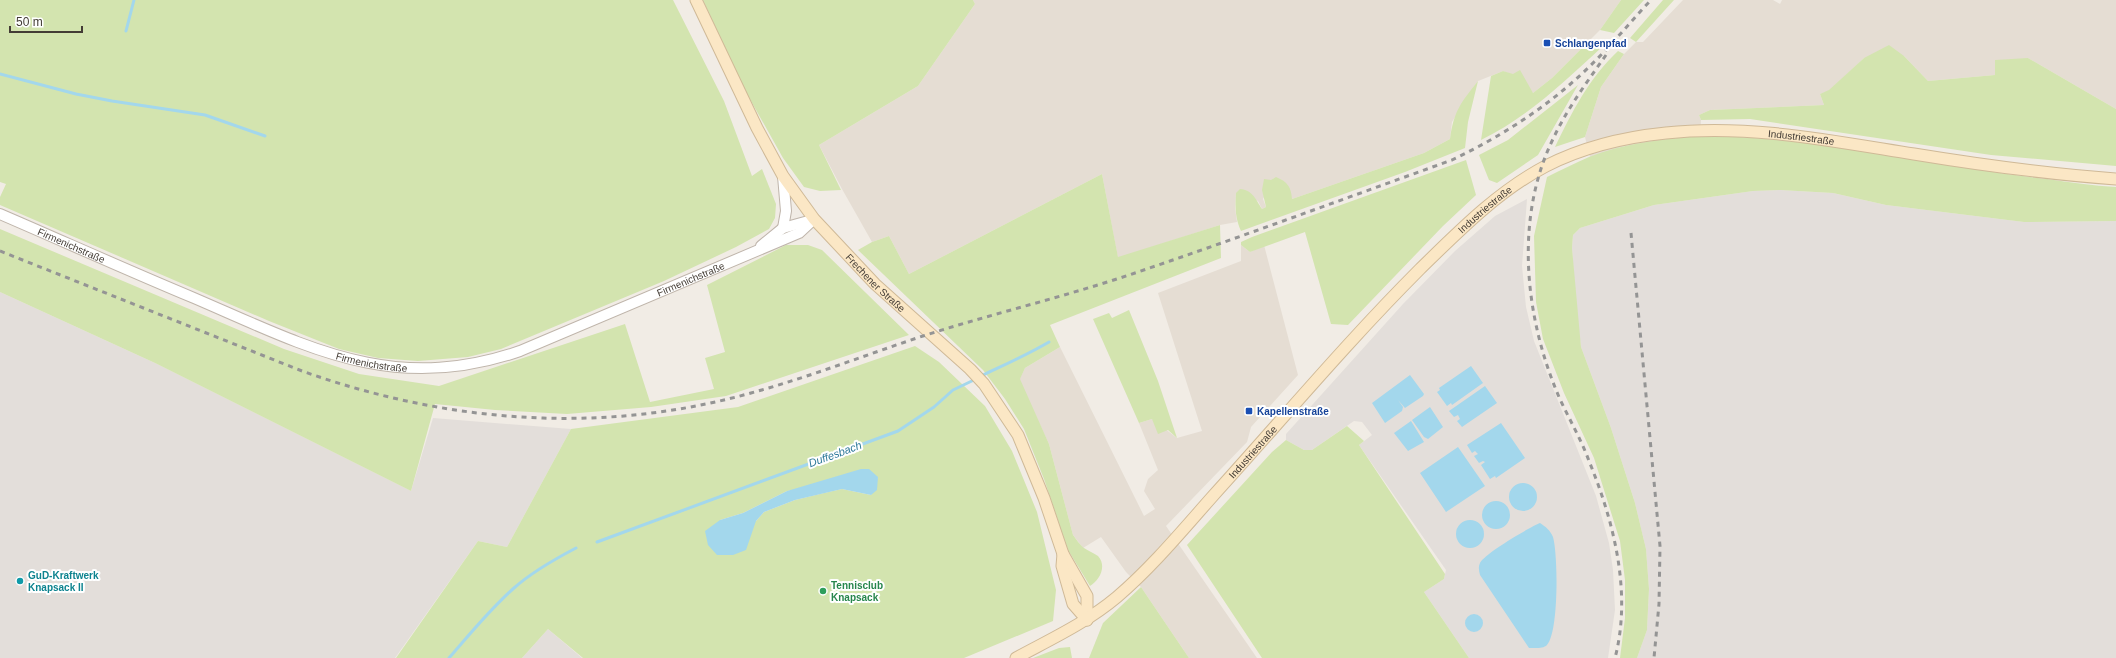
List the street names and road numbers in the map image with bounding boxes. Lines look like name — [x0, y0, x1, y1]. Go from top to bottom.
street label: Industriestraße — [1768, 128, 1835, 147]
street label: Industriestraße — [1456, 184, 1514, 235]
street label: Firmenichstraße — [36, 226, 107, 265]
street label: Frechener Straße — [843, 252, 907, 315]
street label: Firmenichstraße — [655, 260, 727, 298]
street label: Firmenichstraße — [335, 350, 408, 374]
street label: Industriestraße — [1227, 423, 1279, 481]

